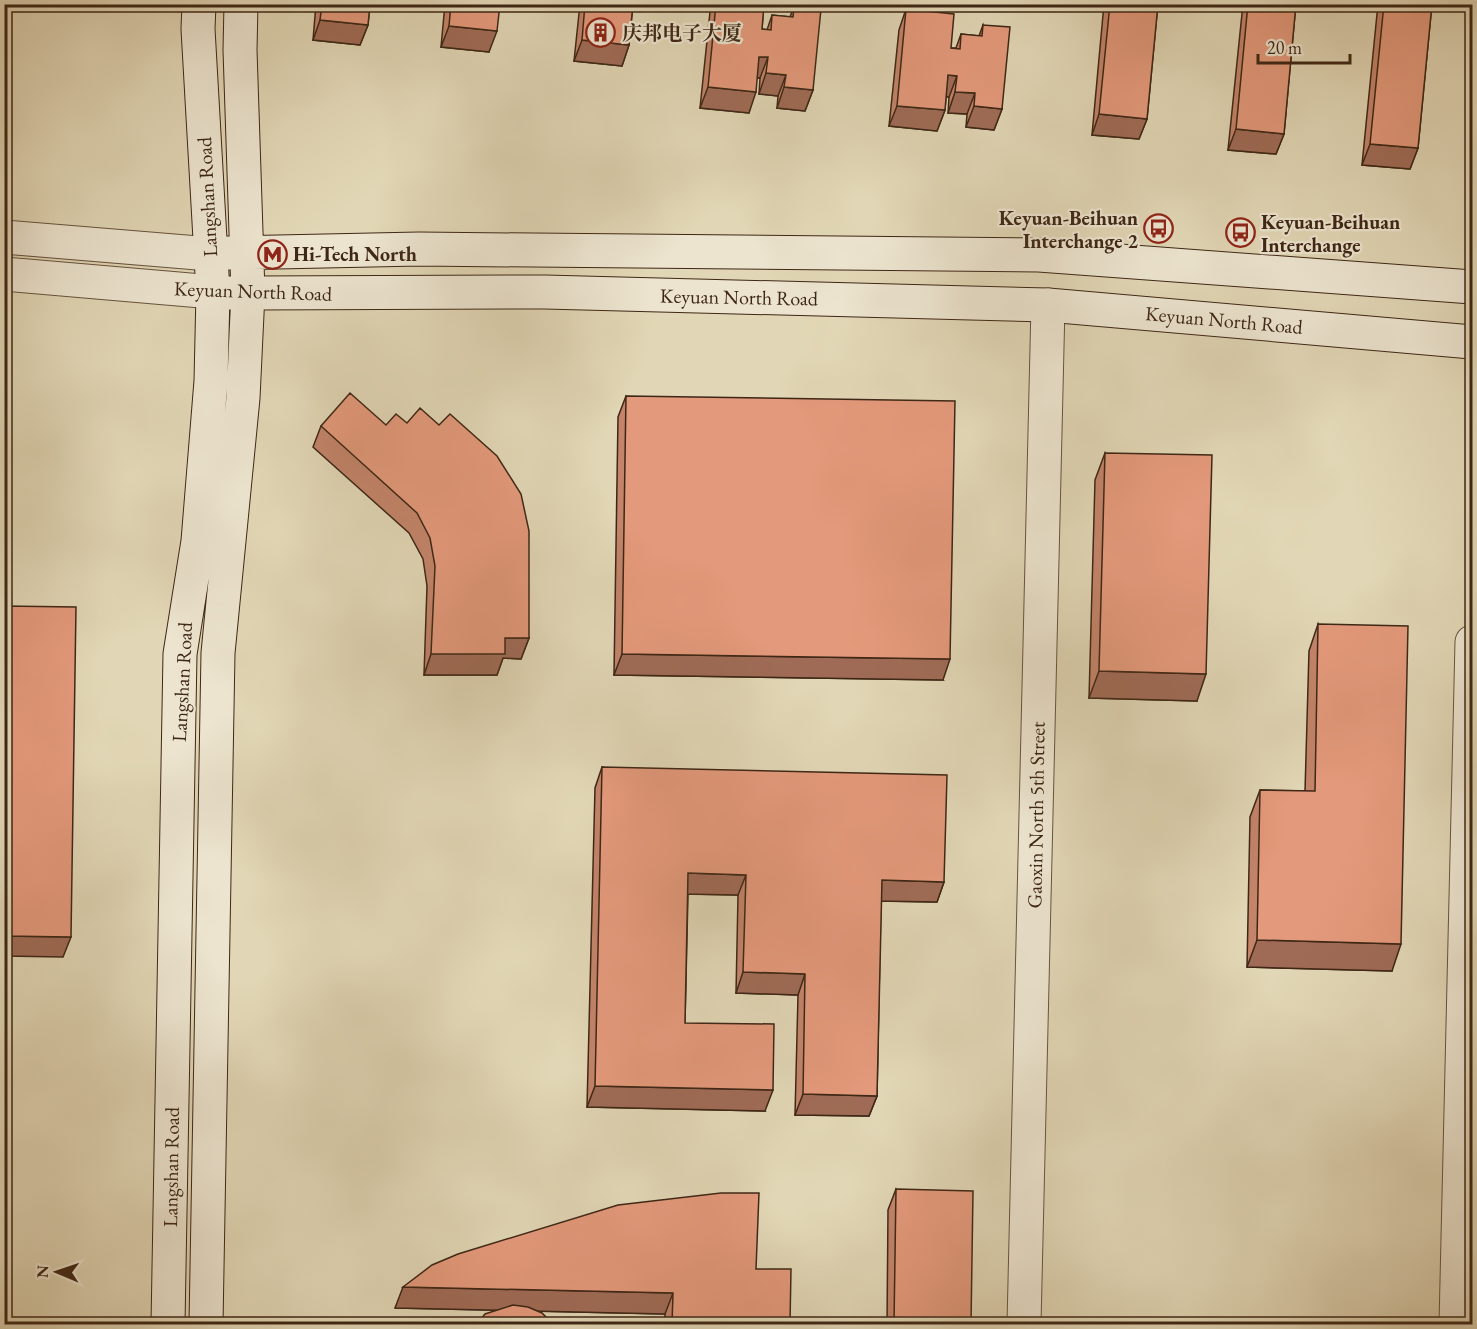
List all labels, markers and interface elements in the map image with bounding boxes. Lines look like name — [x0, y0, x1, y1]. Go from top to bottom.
building icon: 庆邦电子大厦 — [585, 17, 617, 49]
place label: 庆邦电子大厦 — [622, 20, 742, 46]
scale bar — [1258, 27, 1350, 65]
text: 20 m — [1267, 36, 1302, 59]
street label: Langshan Road — [191, 135, 223, 258]
place label: Keyuan-Beihuan Interchange 2 — [999, 205, 1138, 254]
place label: Keyuan-Beihuan Interchange — [1261, 209, 1400, 258]
bus stop icon: Keyuan-Beihuan Interchange 2 — [1143, 213, 1175, 245]
bus stop icon: Keyuan-Beihuan Interchange — [1224, 217, 1256, 249]
metro station icon: Hi-Tech North — [256, 238, 288, 270]
place label: Hi-Tech North — [293, 241, 417, 267]
street label: Keyuan North Road — [174, 275, 333, 307]
street label: Keyuan North Road — [660, 283, 819, 311]
street label: Keyuan North Road — [1144, 300, 1305, 340]
street label: Langshan Road — [166, 620, 198, 743]
street label: Gaoxin North 5th Street — [1021, 721, 1051, 909]
street label: Langshan Road — [157, 1106, 185, 1227]
north arrow — [27, 1242, 87, 1302]
text: N — [32, 1265, 53, 1278]

